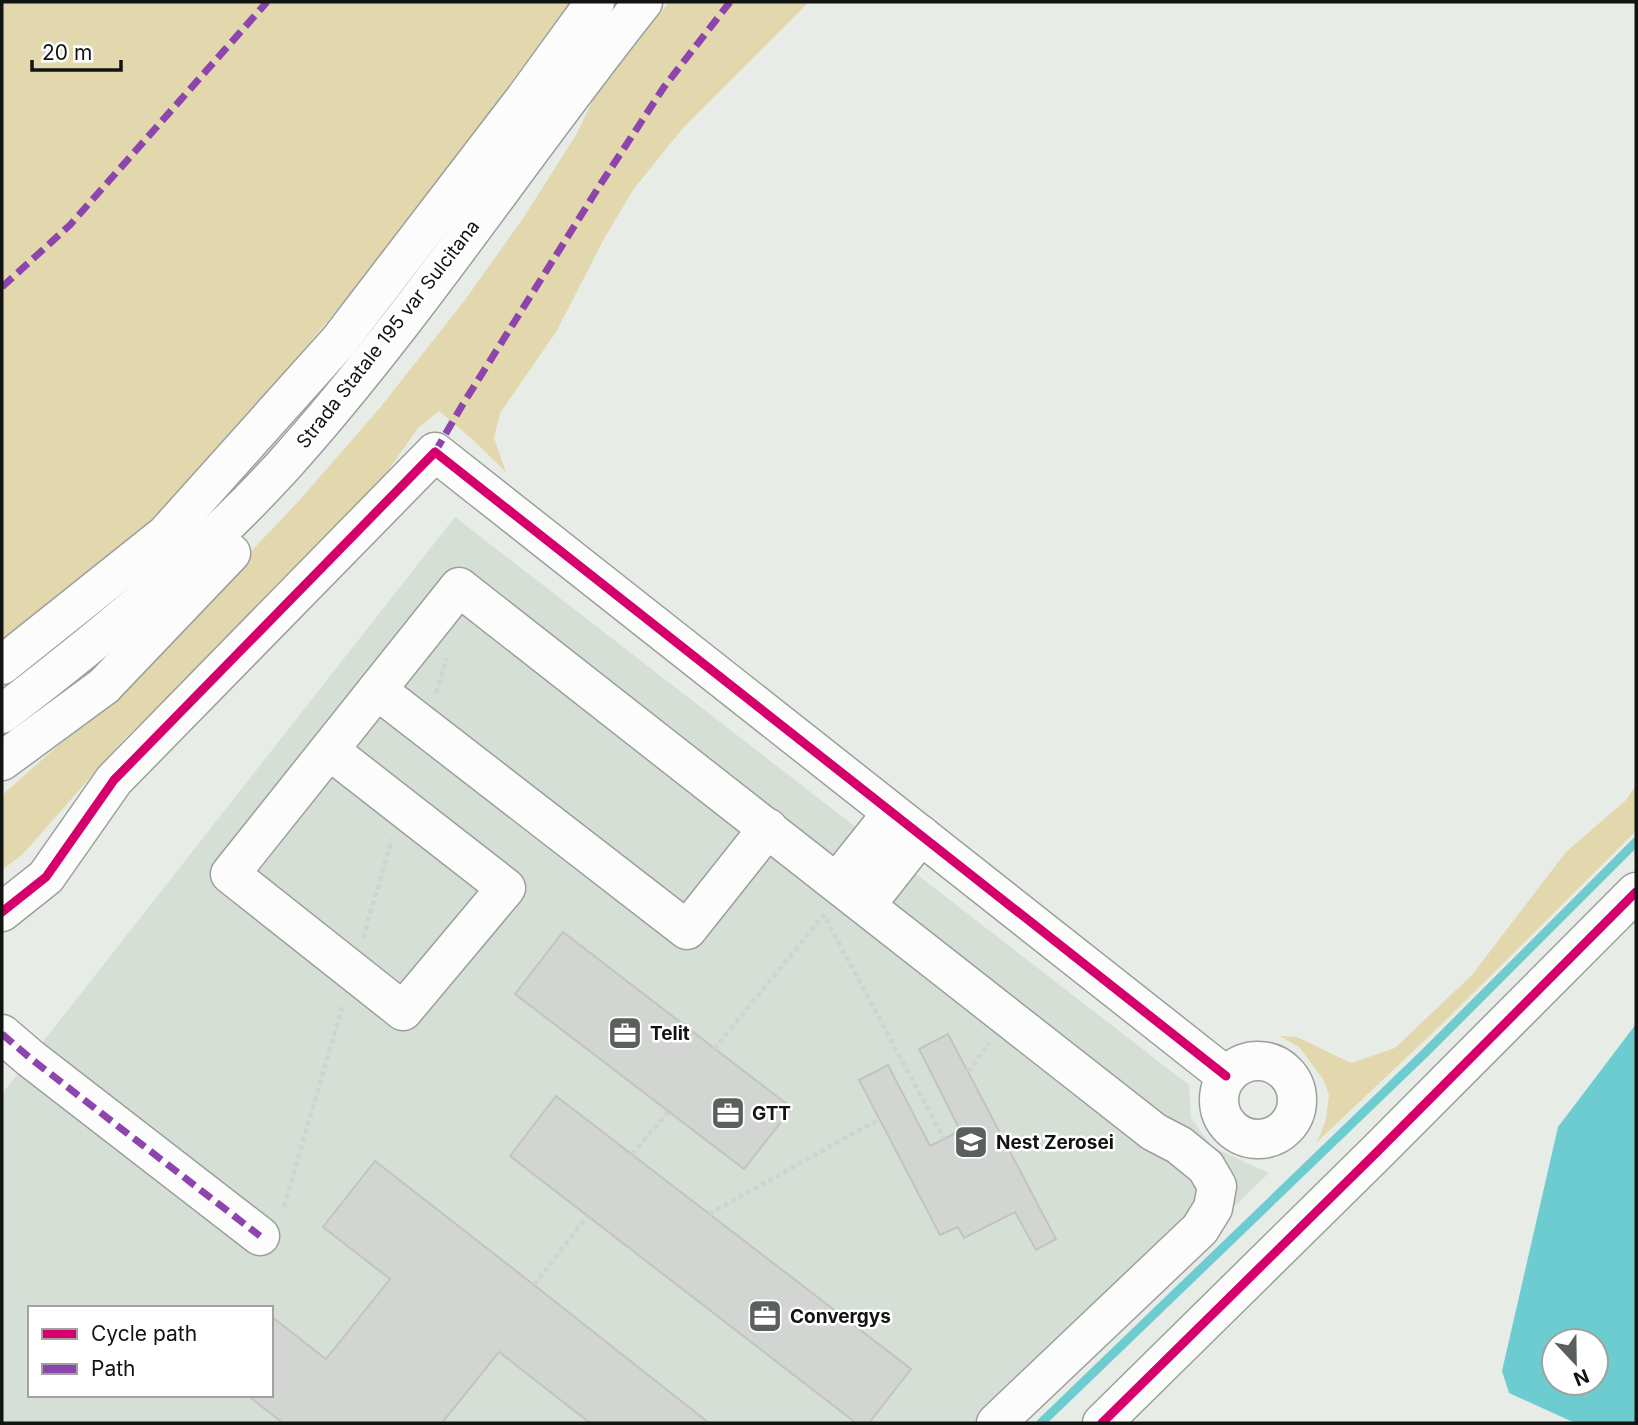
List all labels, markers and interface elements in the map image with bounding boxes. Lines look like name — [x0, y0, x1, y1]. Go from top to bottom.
scale bar — [32, 28, 121, 72]
text: 20 m — [42, 40, 92, 65]
street label: Strada Statale 195 var Sulcitana — [292, 215, 484, 453]
office icon: Telit — [606, 1014, 644, 1052]
place label: Telit — [650, 1022, 690, 1045]
office icon: GTT — [709, 1094, 747, 1132]
place label: GTT — [752, 1102, 791, 1125]
school or university icon: Nest Zerosei — [952, 1123, 990, 1161]
place label: Nest Zerosei — [996, 1131, 1114, 1154]
office icon: Convergys — [746, 1297, 784, 1335]
place label: Convergys — [790, 1305, 891, 1328]
legend — [28, 1306, 273, 1397]
text: Cycle path — [91, 1321, 197, 1346]
north arrow — [1540, 1327, 1610, 1397]
text: Path — [91, 1356, 136, 1381]
text: N — [1570, 1364, 1592, 1391]

